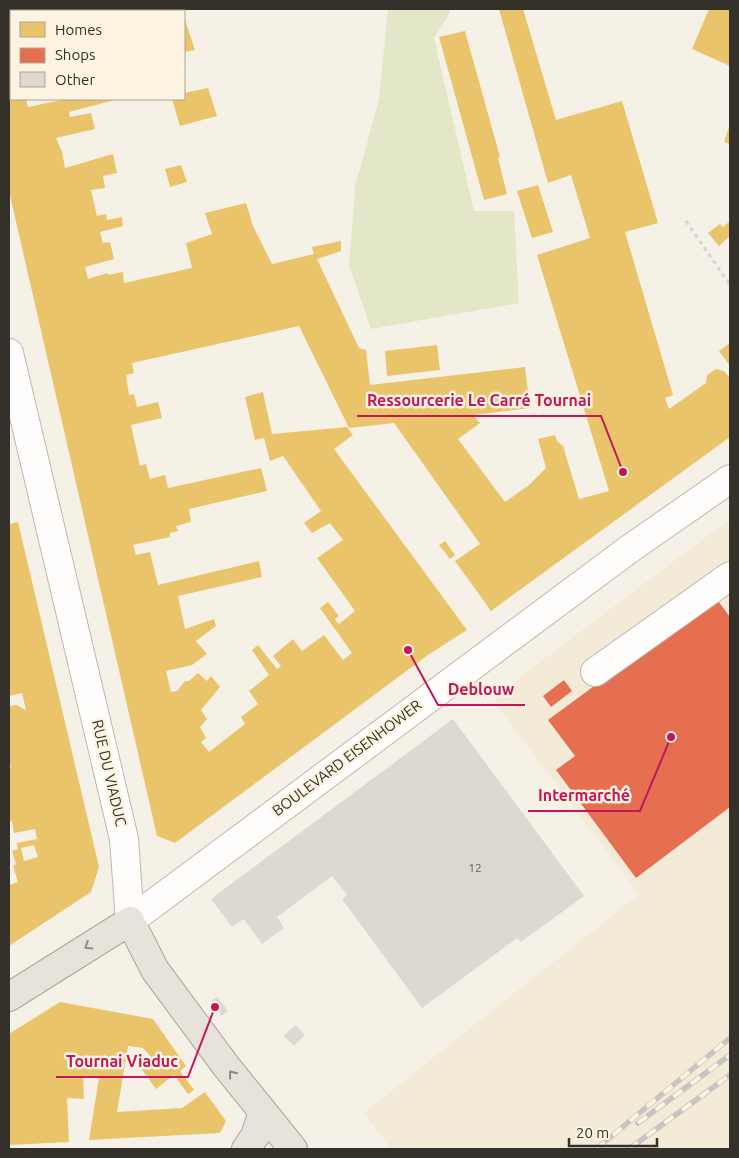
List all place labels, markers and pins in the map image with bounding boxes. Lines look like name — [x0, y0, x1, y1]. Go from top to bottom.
callout: Ressourcerie Le Carré Tournai — [357, 385, 601, 416]
callout: Deblouw — [438, 674, 525, 705]
callout: Intermarché — [528, 780, 640, 811]
callout: Tournai Viaduc — [56, 1046, 188, 1077]

